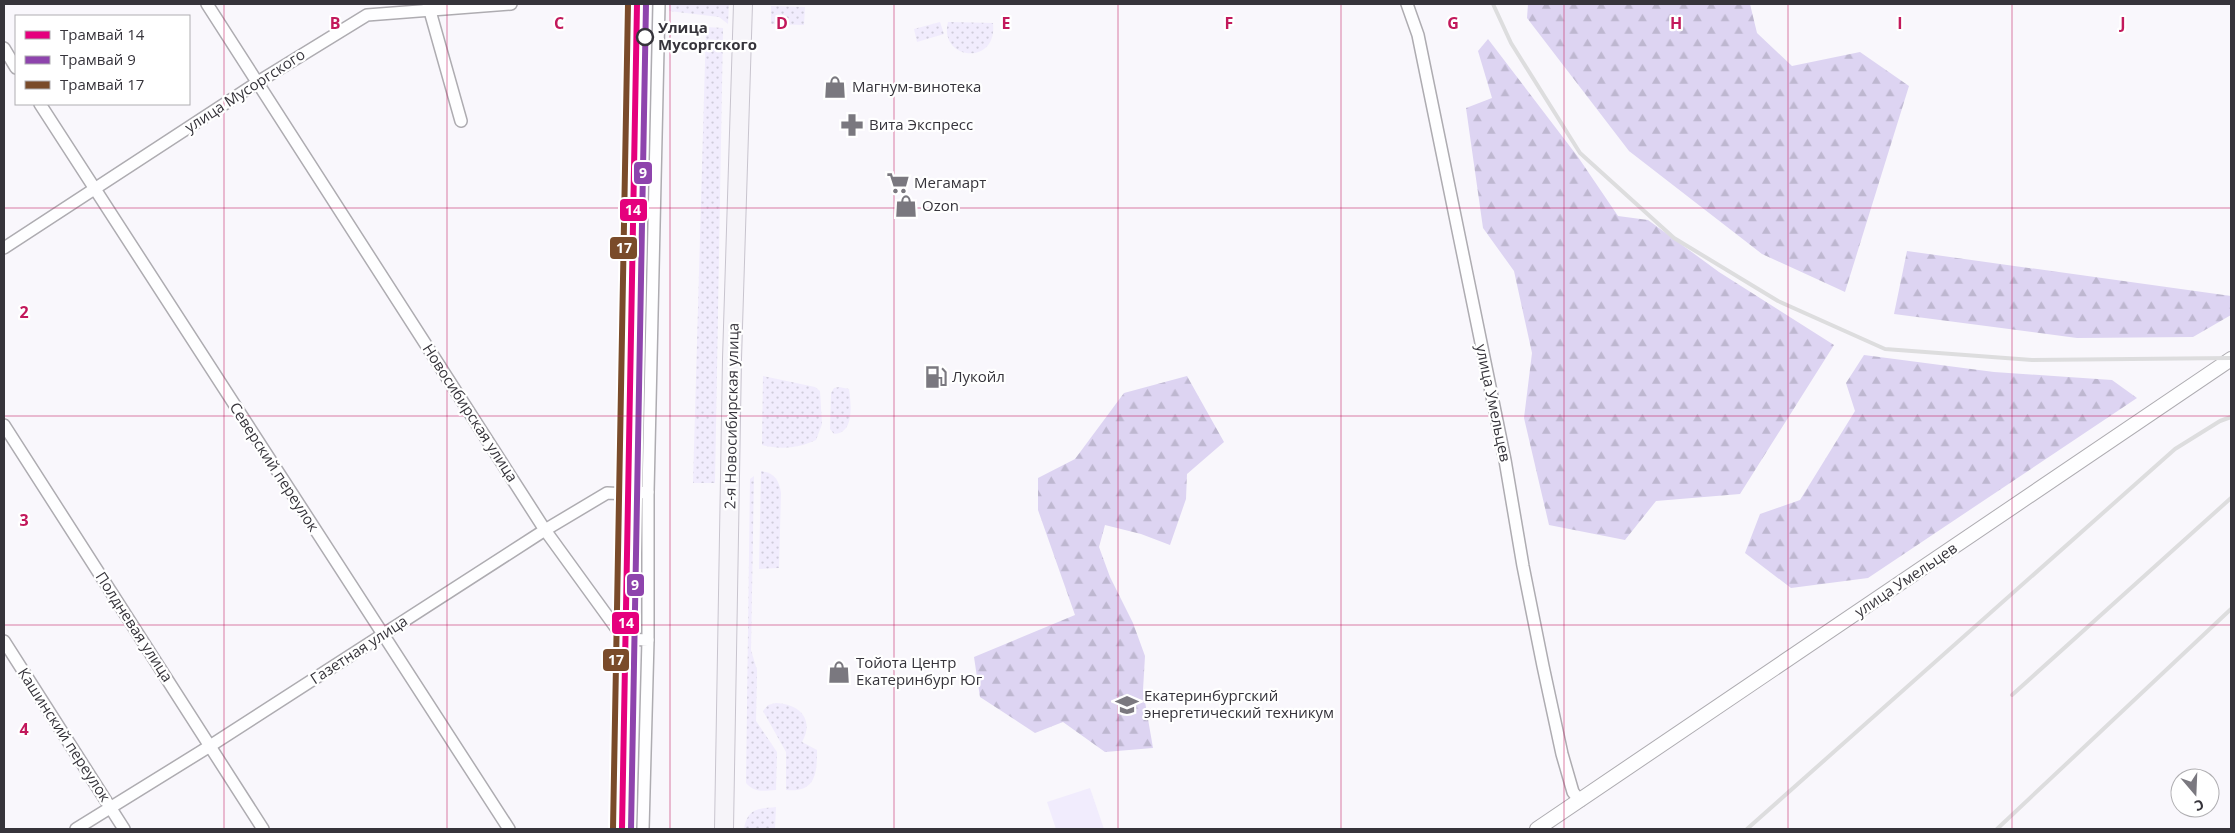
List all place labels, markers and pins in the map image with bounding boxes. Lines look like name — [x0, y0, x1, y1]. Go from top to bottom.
place label: Улица Мусоргского — [658, 17, 757, 54]
marker: Улица Мусоргского — [636, 28, 654, 46]
shop icon: Магнум-винотека — [822, 74, 848, 100]
place label: Магнум-винотека — [852, 76, 981, 96]
pharmacy icon: Вита Экспресс — [839, 112, 865, 138]
place label: Вита Экспресс — [869, 114, 973, 134]
supermarket icon: Мегамарт — [885, 170, 911, 196]
place label: Мегамарт — [914, 172, 986, 192]
shop icon: Ozon — [893, 193, 919, 219]
place label: Ozon — [922, 195, 959, 215]
fuel station icon: Лукойл — [923, 364, 949, 390]
place label: Лукойл — [952, 366, 1005, 386]
place label: Тойота Центр Екатеринбург Юг — [856, 652, 983, 689]
shop icon: Тойота Центр Екатеринбург Юг — [826, 659, 852, 685]
place label: Екатеринбургский энергетический техникум — [1144, 685, 1334, 722]
school or university icon: Екатеринбургский энергетический техникум — [1114, 692, 1140, 718]

